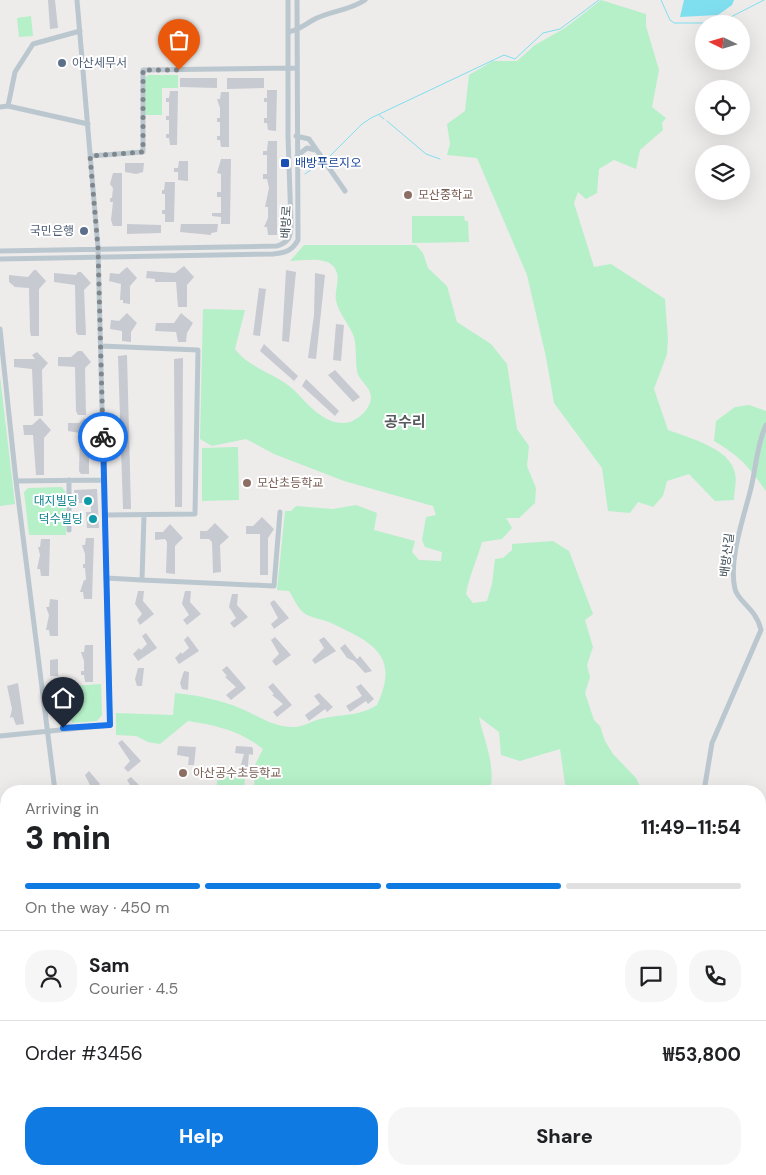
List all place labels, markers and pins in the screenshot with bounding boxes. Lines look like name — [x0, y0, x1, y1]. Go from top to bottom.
pin — [158, 19, 200, 70]
place label: 아산세무서 — [72, 55, 127, 71]
marker: 아산세무서 — [56, 57, 68, 69]
place label: 배방푸르지오 — [295, 155, 361, 171]
marker: 배방푸르지오 — [279, 157, 291, 169]
place label: 모산중학교 — [418, 187, 473, 203]
marker: 모산중학교 — [402, 189, 414, 201]
place label: 국민은행 — [30, 223, 74, 239]
marker: 국민은행 — [78, 225, 90, 237]
place label: 모산초등학교 — [257, 475, 323, 491]
marker: 모산초등학교 — [241, 477, 253, 489]
place label: 대지빌딩 — [34, 493, 78, 509]
marker: 대지빌딩 — [82, 495, 94, 507]
place label: 덕수빌딩 — [39, 511, 83, 527]
marker: 덕수빌딩 — [87, 513, 99, 525]
pin — [42, 677, 84, 728]
place label: 아산공수초등학교 — [193, 765, 281, 781]
marker: 아산공수초등학교 — [177, 767, 189, 779]

